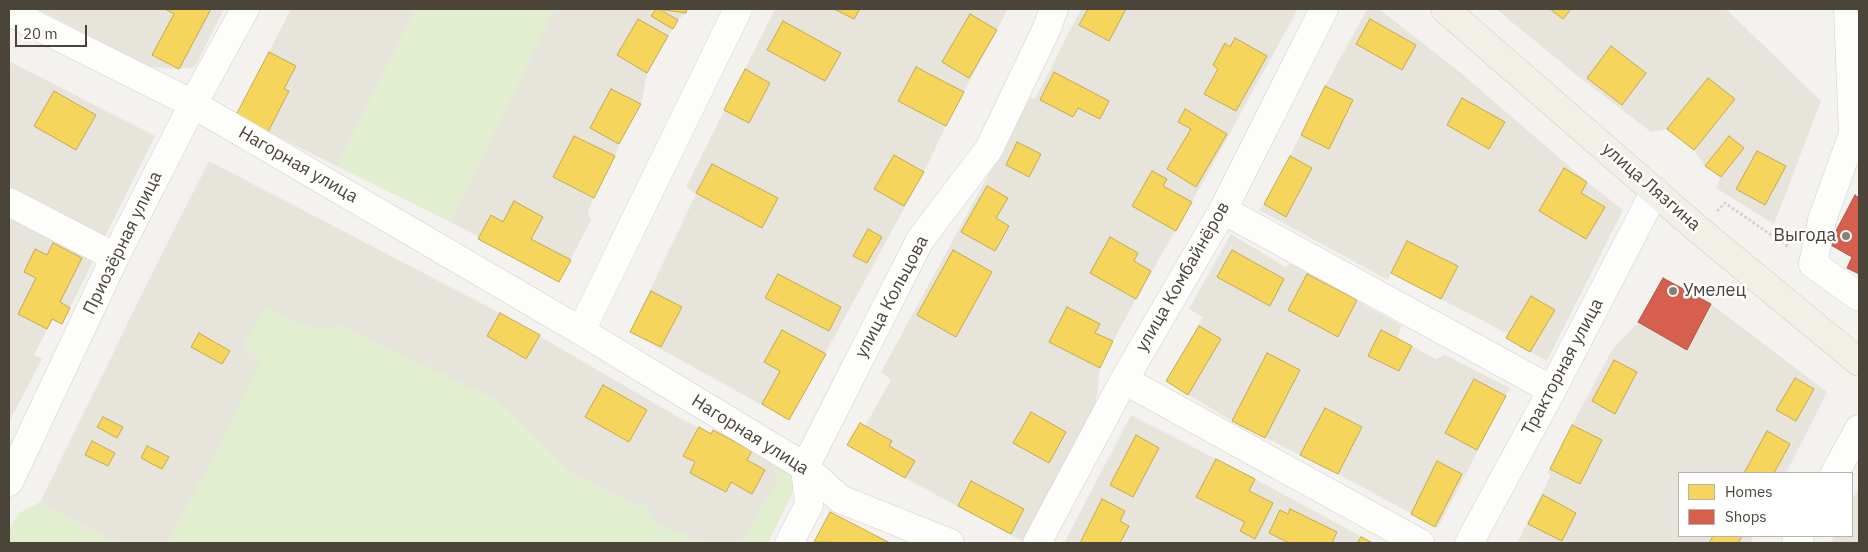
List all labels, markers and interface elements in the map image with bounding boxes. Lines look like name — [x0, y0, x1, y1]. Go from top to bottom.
scale bar — [18, 15, 90, 47]
text: 20 m — [23, 24, 58, 43]
street label: Нагорная улица — [234, 122, 362, 208]
street label: улица Лязгина — [1597, 138, 1705, 236]
street label: Приозёрная улица — [79, 168, 167, 318]
street label: улица Комбайнёров — [1131, 198, 1235, 356]
place label: Выгода — [1773, 225, 1836, 247]
marker: Выгода — [1840, 230, 1852, 242]
street label: улица Кольцова — [851, 232, 933, 362]
place label: Умелец — [1683, 280, 1746, 302]
marker: Умелец — [1667, 285, 1679, 297]
street label: Тракторная улица — [1518, 295, 1608, 439]
street label: Нагорная улица — [687, 390, 813, 480]
legend — [1678, 472, 1853, 537]
text: Homes — [1725, 482, 1773, 501]
text: Shops — [1725, 507, 1767, 526]

